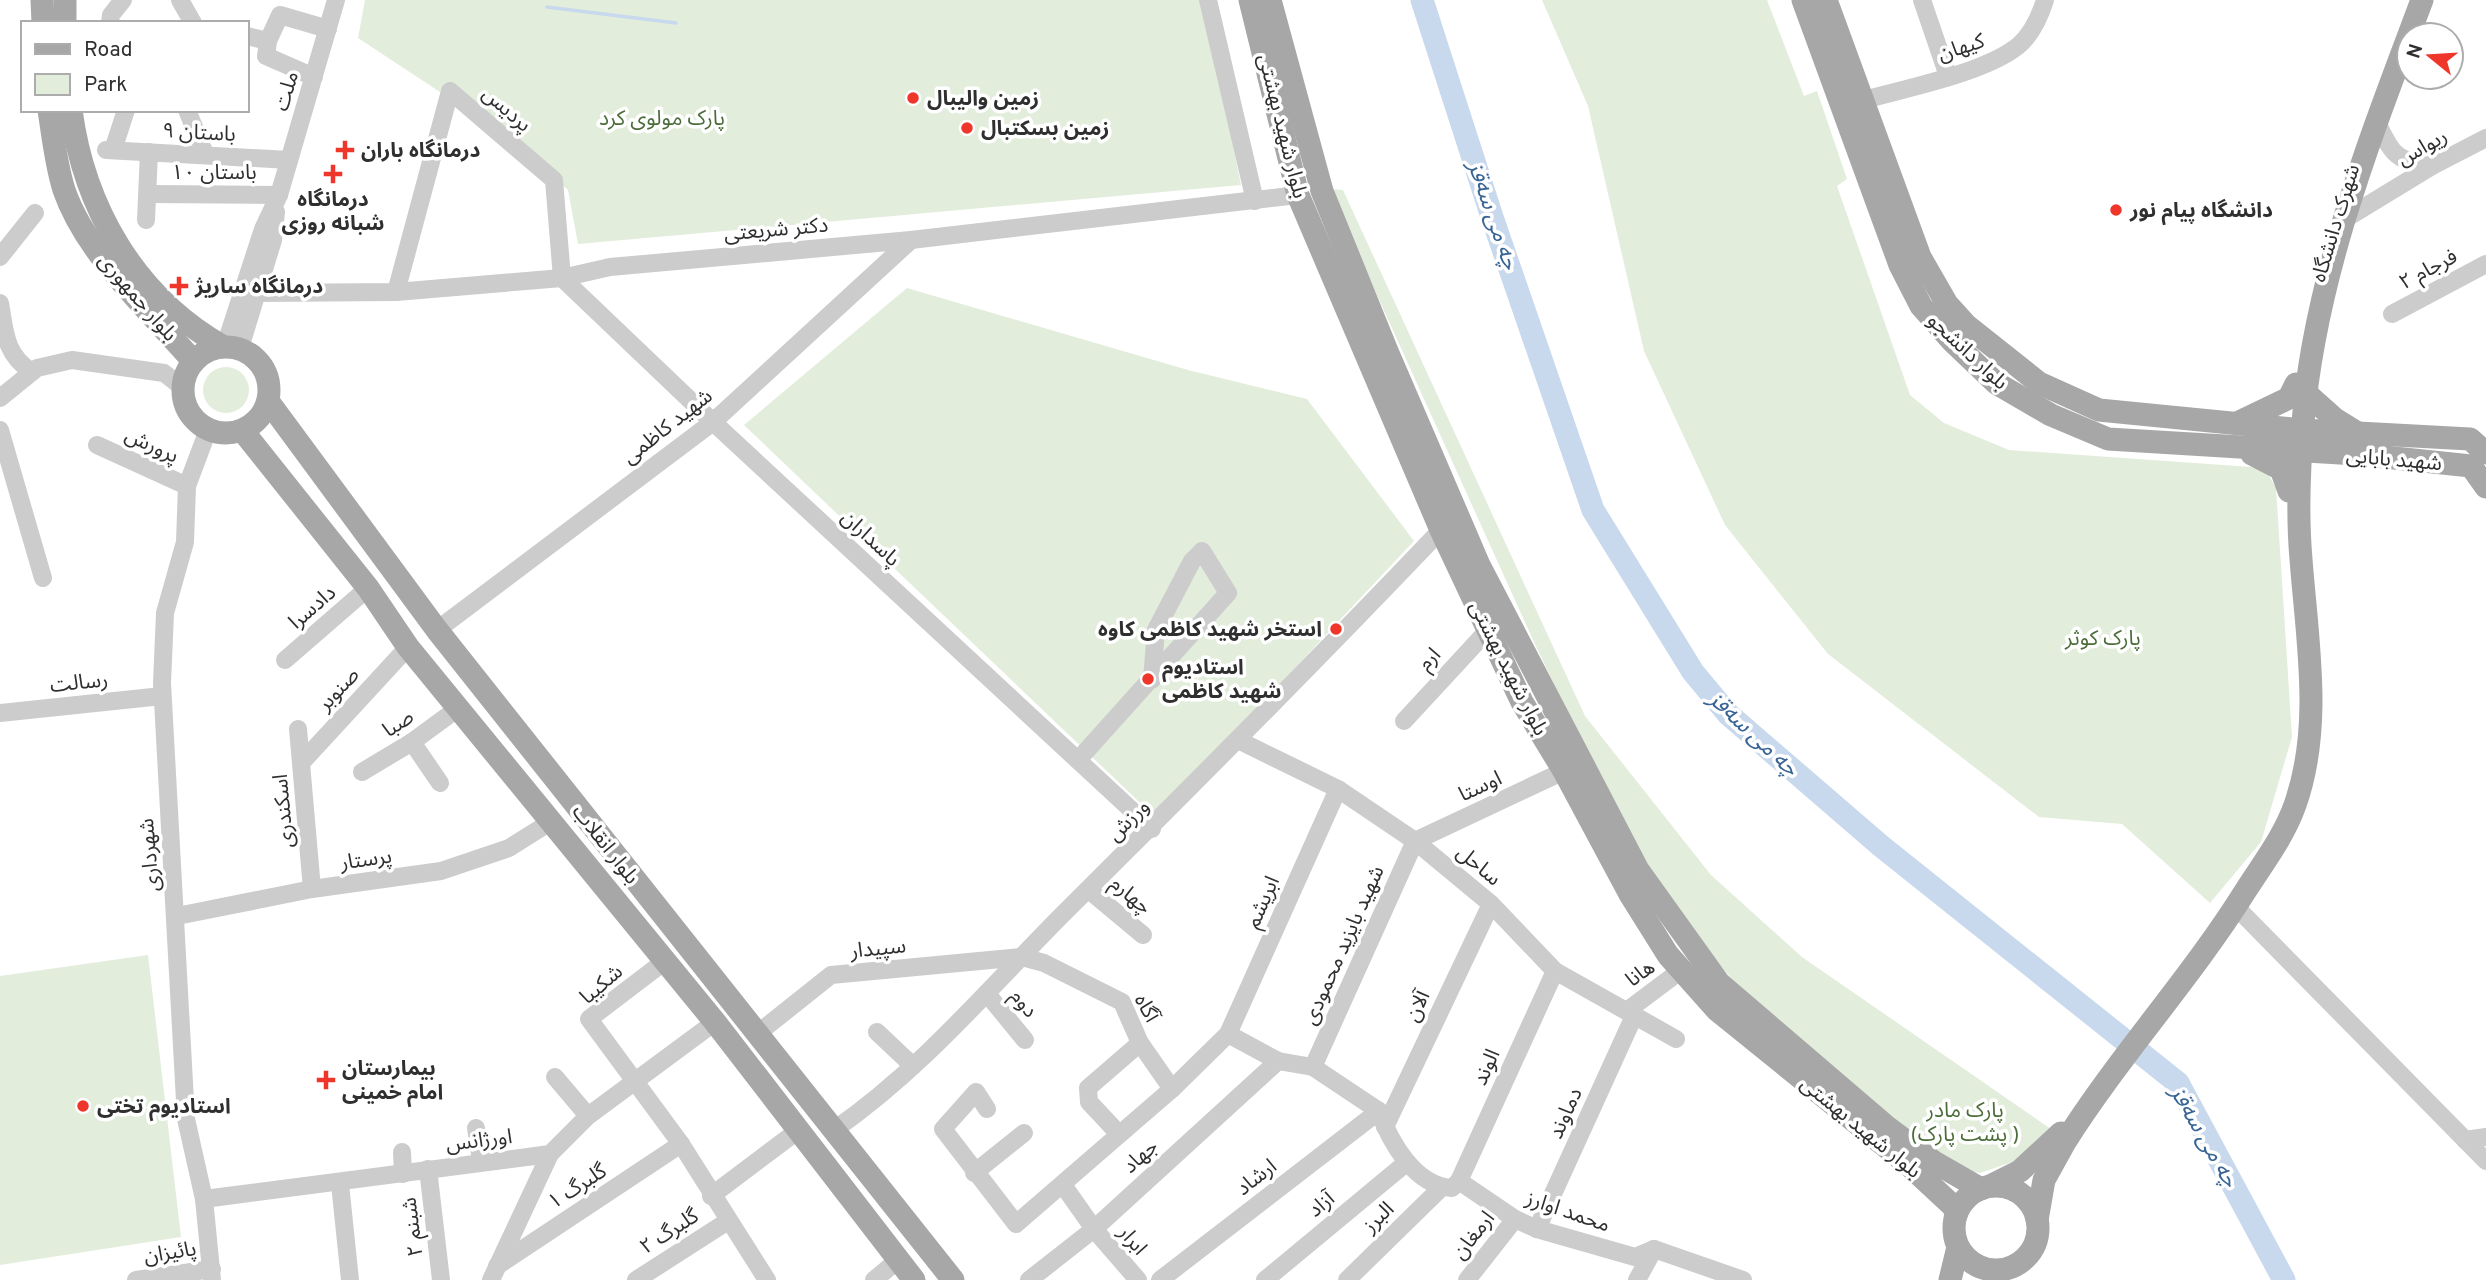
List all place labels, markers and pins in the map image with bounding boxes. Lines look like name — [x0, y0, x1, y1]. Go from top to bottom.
place label: زمین والیبال — [927, 86, 1039, 113]
marker: زمین والیبال — [905, 90, 921, 106]
place label: زمین بسکتبال — [981, 116, 1109, 143]
marker: زمین بسکتبال — [959, 120, 975, 136]
place label: درمانگاه باران — [361, 138, 480, 165]
marker: درمانگاه باران — [335, 140, 355, 160]
marker: درمانگاه شبانه روزی — [323, 164, 343, 184]
place label: درمانگاه شبانه روزی — [281, 187, 385, 238]
place label: دانشگاه پیام نور — [2129, 198, 2273, 226]
marker: دانشگاه پیام نور — [2108, 202, 2124, 218]
place label: درمانگاه ساریژ — [194, 274, 323, 301]
marker: درمانگاه ساریژ — [169, 276, 189, 296]
place label: استخر شهید کاظمی کاوه — [1098, 617, 1322, 644]
marker: استخر شهید کاظمی کاوه — [1328, 621, 1344, 637]
place label: استادیوم شهید کاظمی — [1162, 655, 1281, 706]
marker: استادیوم شهید کاظمی — [1140, 671, 1156, 687]
place label: بیمارستان امام خمینی — [342, 1056, 443, 1108]
marker: بیمارستان امام خمینی — [316, 1070, 336, 1090]
place label: استادیوم تختی — [97, 1094, 231, 1122]
marker: استادیوم تختی — [75, 1098, 91, 1114]

